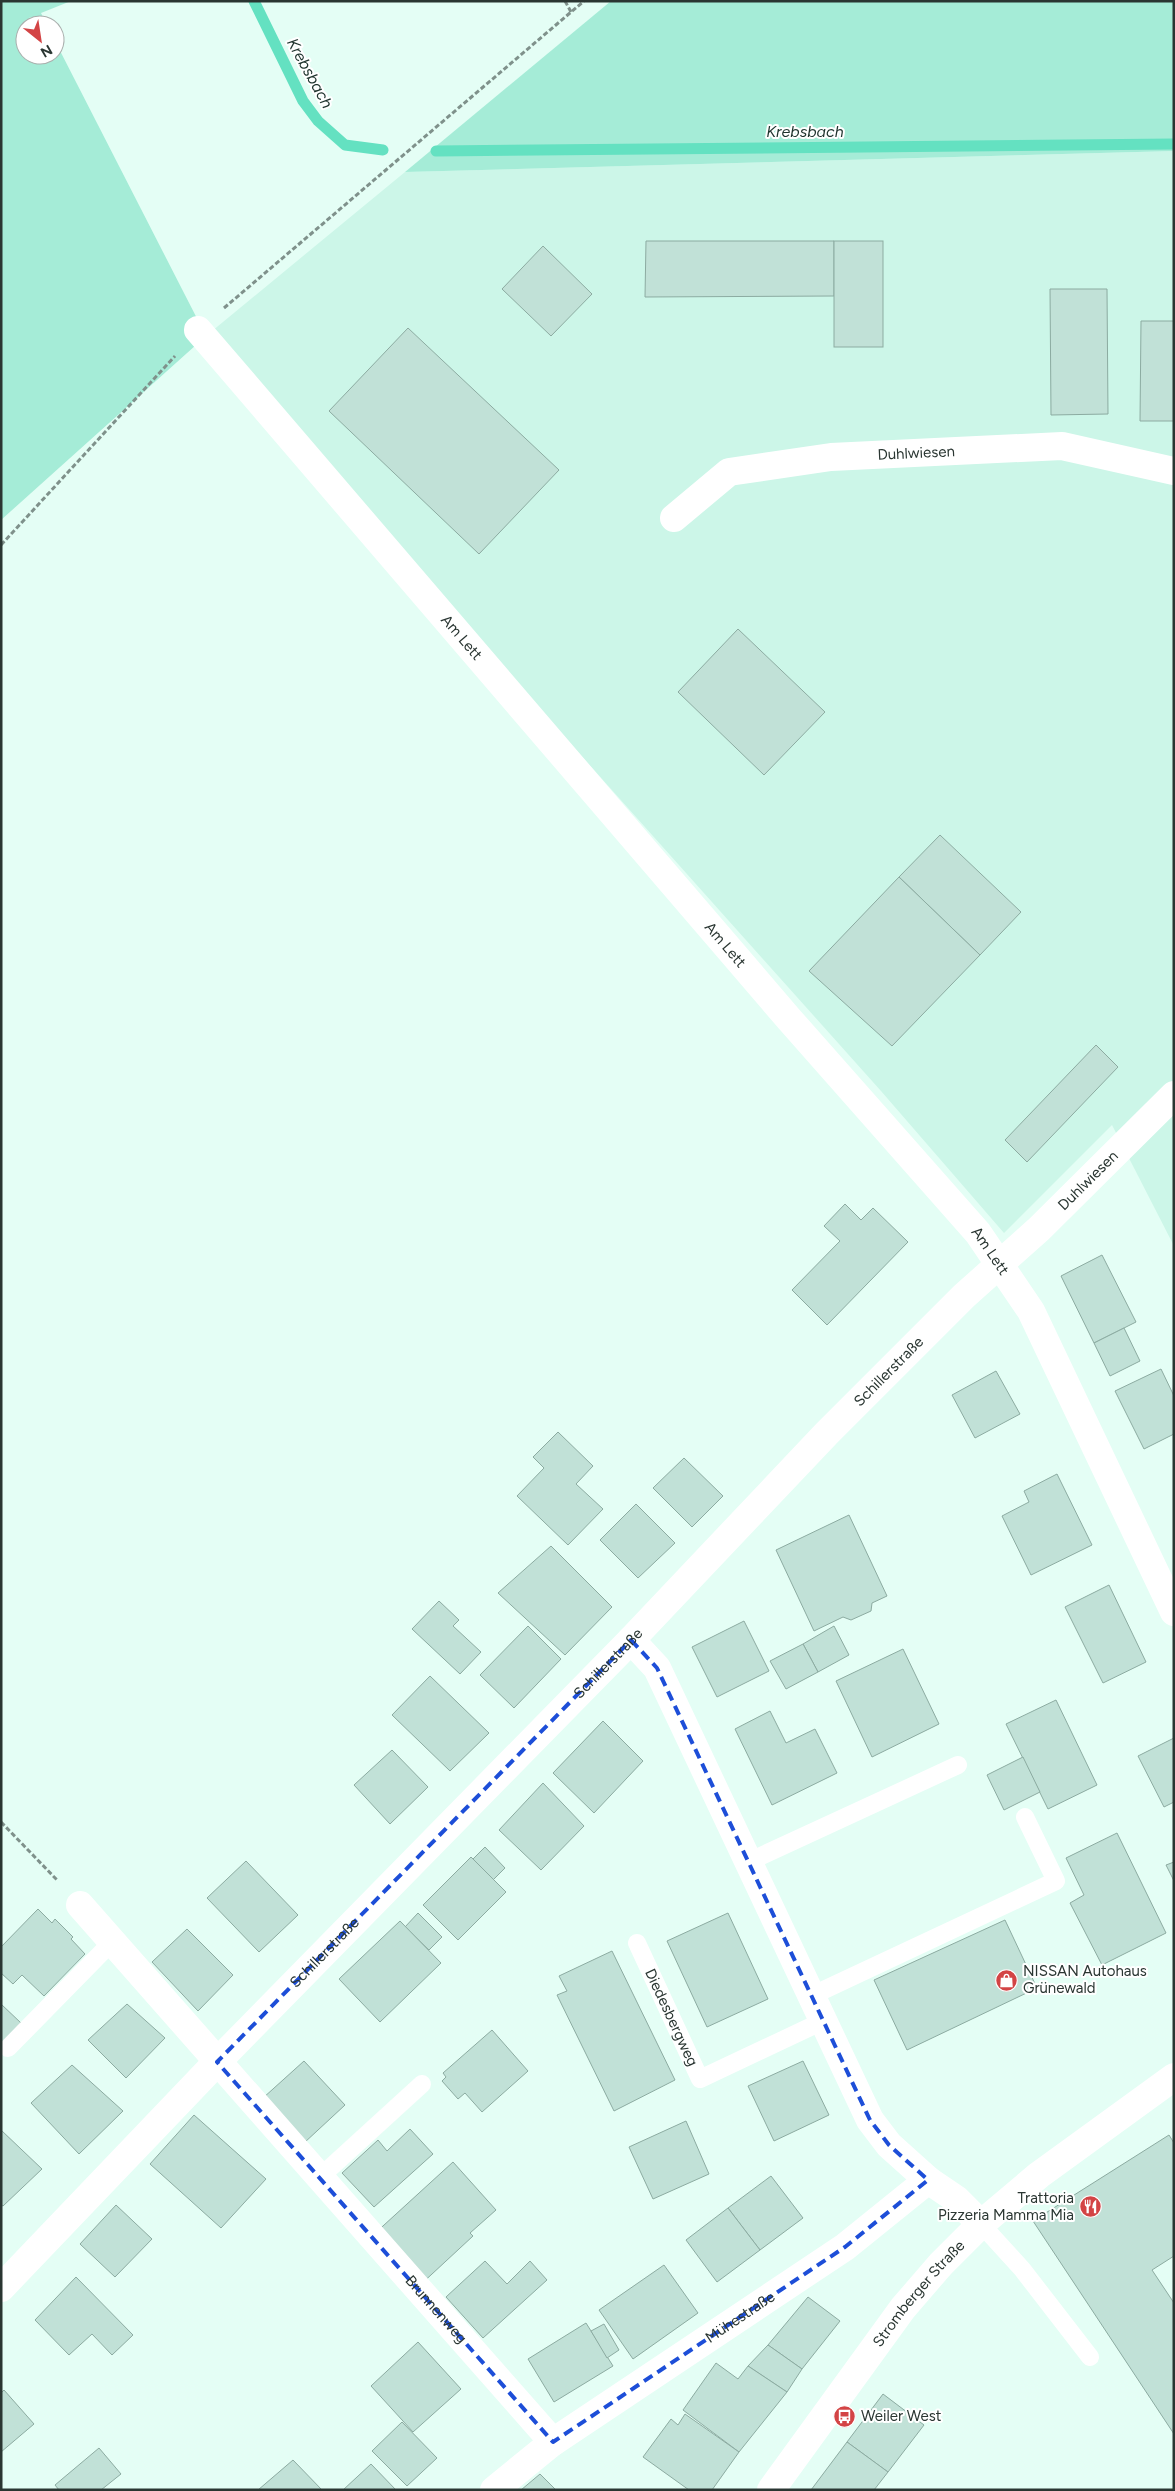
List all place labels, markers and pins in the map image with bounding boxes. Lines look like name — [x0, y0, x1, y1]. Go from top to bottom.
place label: NISSAN Autohaus Grünewald — [1023, 1962, 1147, 1997]
shop icon: NISSAN Autohaus Grünewald — [995, 1968, 1019, 1992]
place label: Trattoria Pizzeria Mamma Mia — [938, 2189, 1074, 2224]
restaurant icon: Trattoria Pizzeria Mamma Mia — [1078, 2195, 1102, 2219]
bus stop icon: Weiler West — [833, 2404, 857, 2428]
place label: Weiler West — [861, 2407, 942, 2425]

